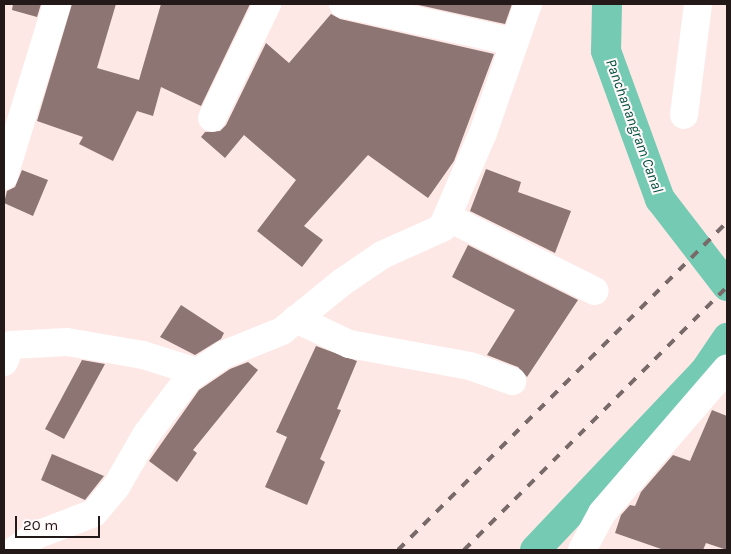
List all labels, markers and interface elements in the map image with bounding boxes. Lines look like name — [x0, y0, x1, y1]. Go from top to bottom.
water label: Panchanangram Canal — [601, 57, 667, 195]
scale bar — [18, 506, 102, 538]
text: 20 m — [23, 516, 58, 534]

